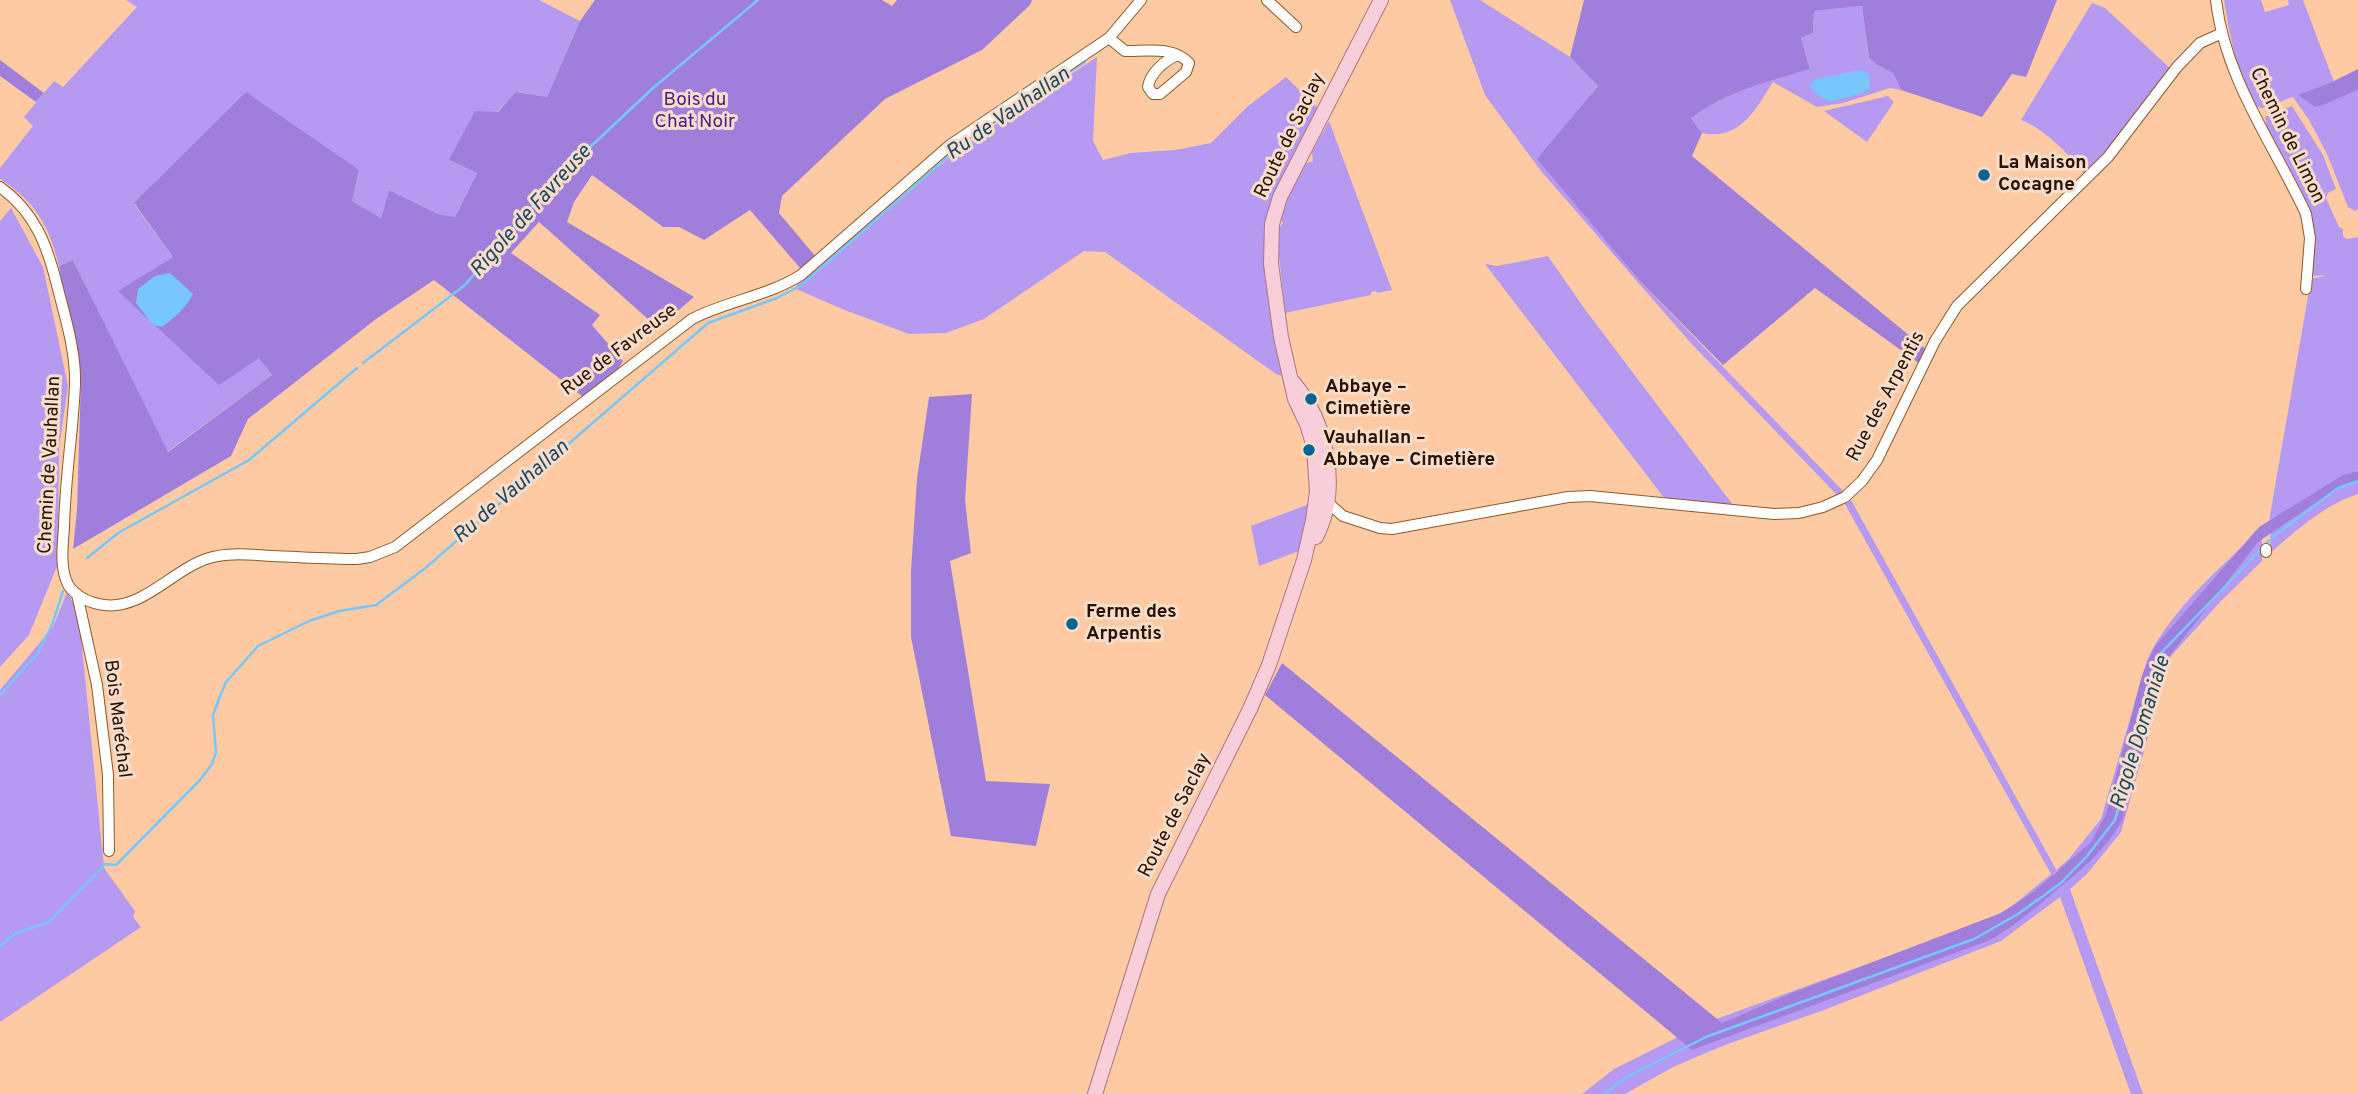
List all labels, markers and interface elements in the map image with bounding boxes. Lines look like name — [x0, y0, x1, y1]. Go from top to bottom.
water label: Ru de Vauhallan — [942, 63, 1076, 167]
street label: Chemin de Limon — [2243, 64, 2329, 208]
street label: Route de Saclay — [1251, 70, 1331, 202]
park label: Bois du Chat Noir — [655, 90, 735, 134]
water label: Rigole de Favreuse — [466, 141, 598, 283]
place label: La Maison Cocagne — [1998, 153, 2086, 197]
marker: La Maison Cocagne — [1976, 167, 1992, 183]
street label: Rue de Favreuse — [558, 300, 682, 402]
street label: Rue des Arpentis — [1843, 328, 1931, 466]
street label: Chemin de Vauhallan — [35, 375, 67, 555]
place label: Abbaye – Cimetière — [1325, 377, 1411, 421]
marker: Abbaye – Cimetière — [1303, 391, 1319, 407]
place label: Vauhallan – Abbaye – Cimetière — [1323, 428, 1495, 472]
water label: Ru de Vauhallan — [449, 436, 575, 550]
marker: Vauhallan – Abbaye – Cimetière — [1301, 442, 1317, 458]
place label: Ferme des Arpentis — [1086, 602, 1177, 646]
marker: Ferme des Arpentis — [1064, 616, 1080, 632]
water label: Rigole Domaniale — [2107, 654, 2177, 812]
street label: Bois Maréchal — [97, 659, 135, 779]
street label: Route de Saclay — [1135, 750, 1217, 882]

